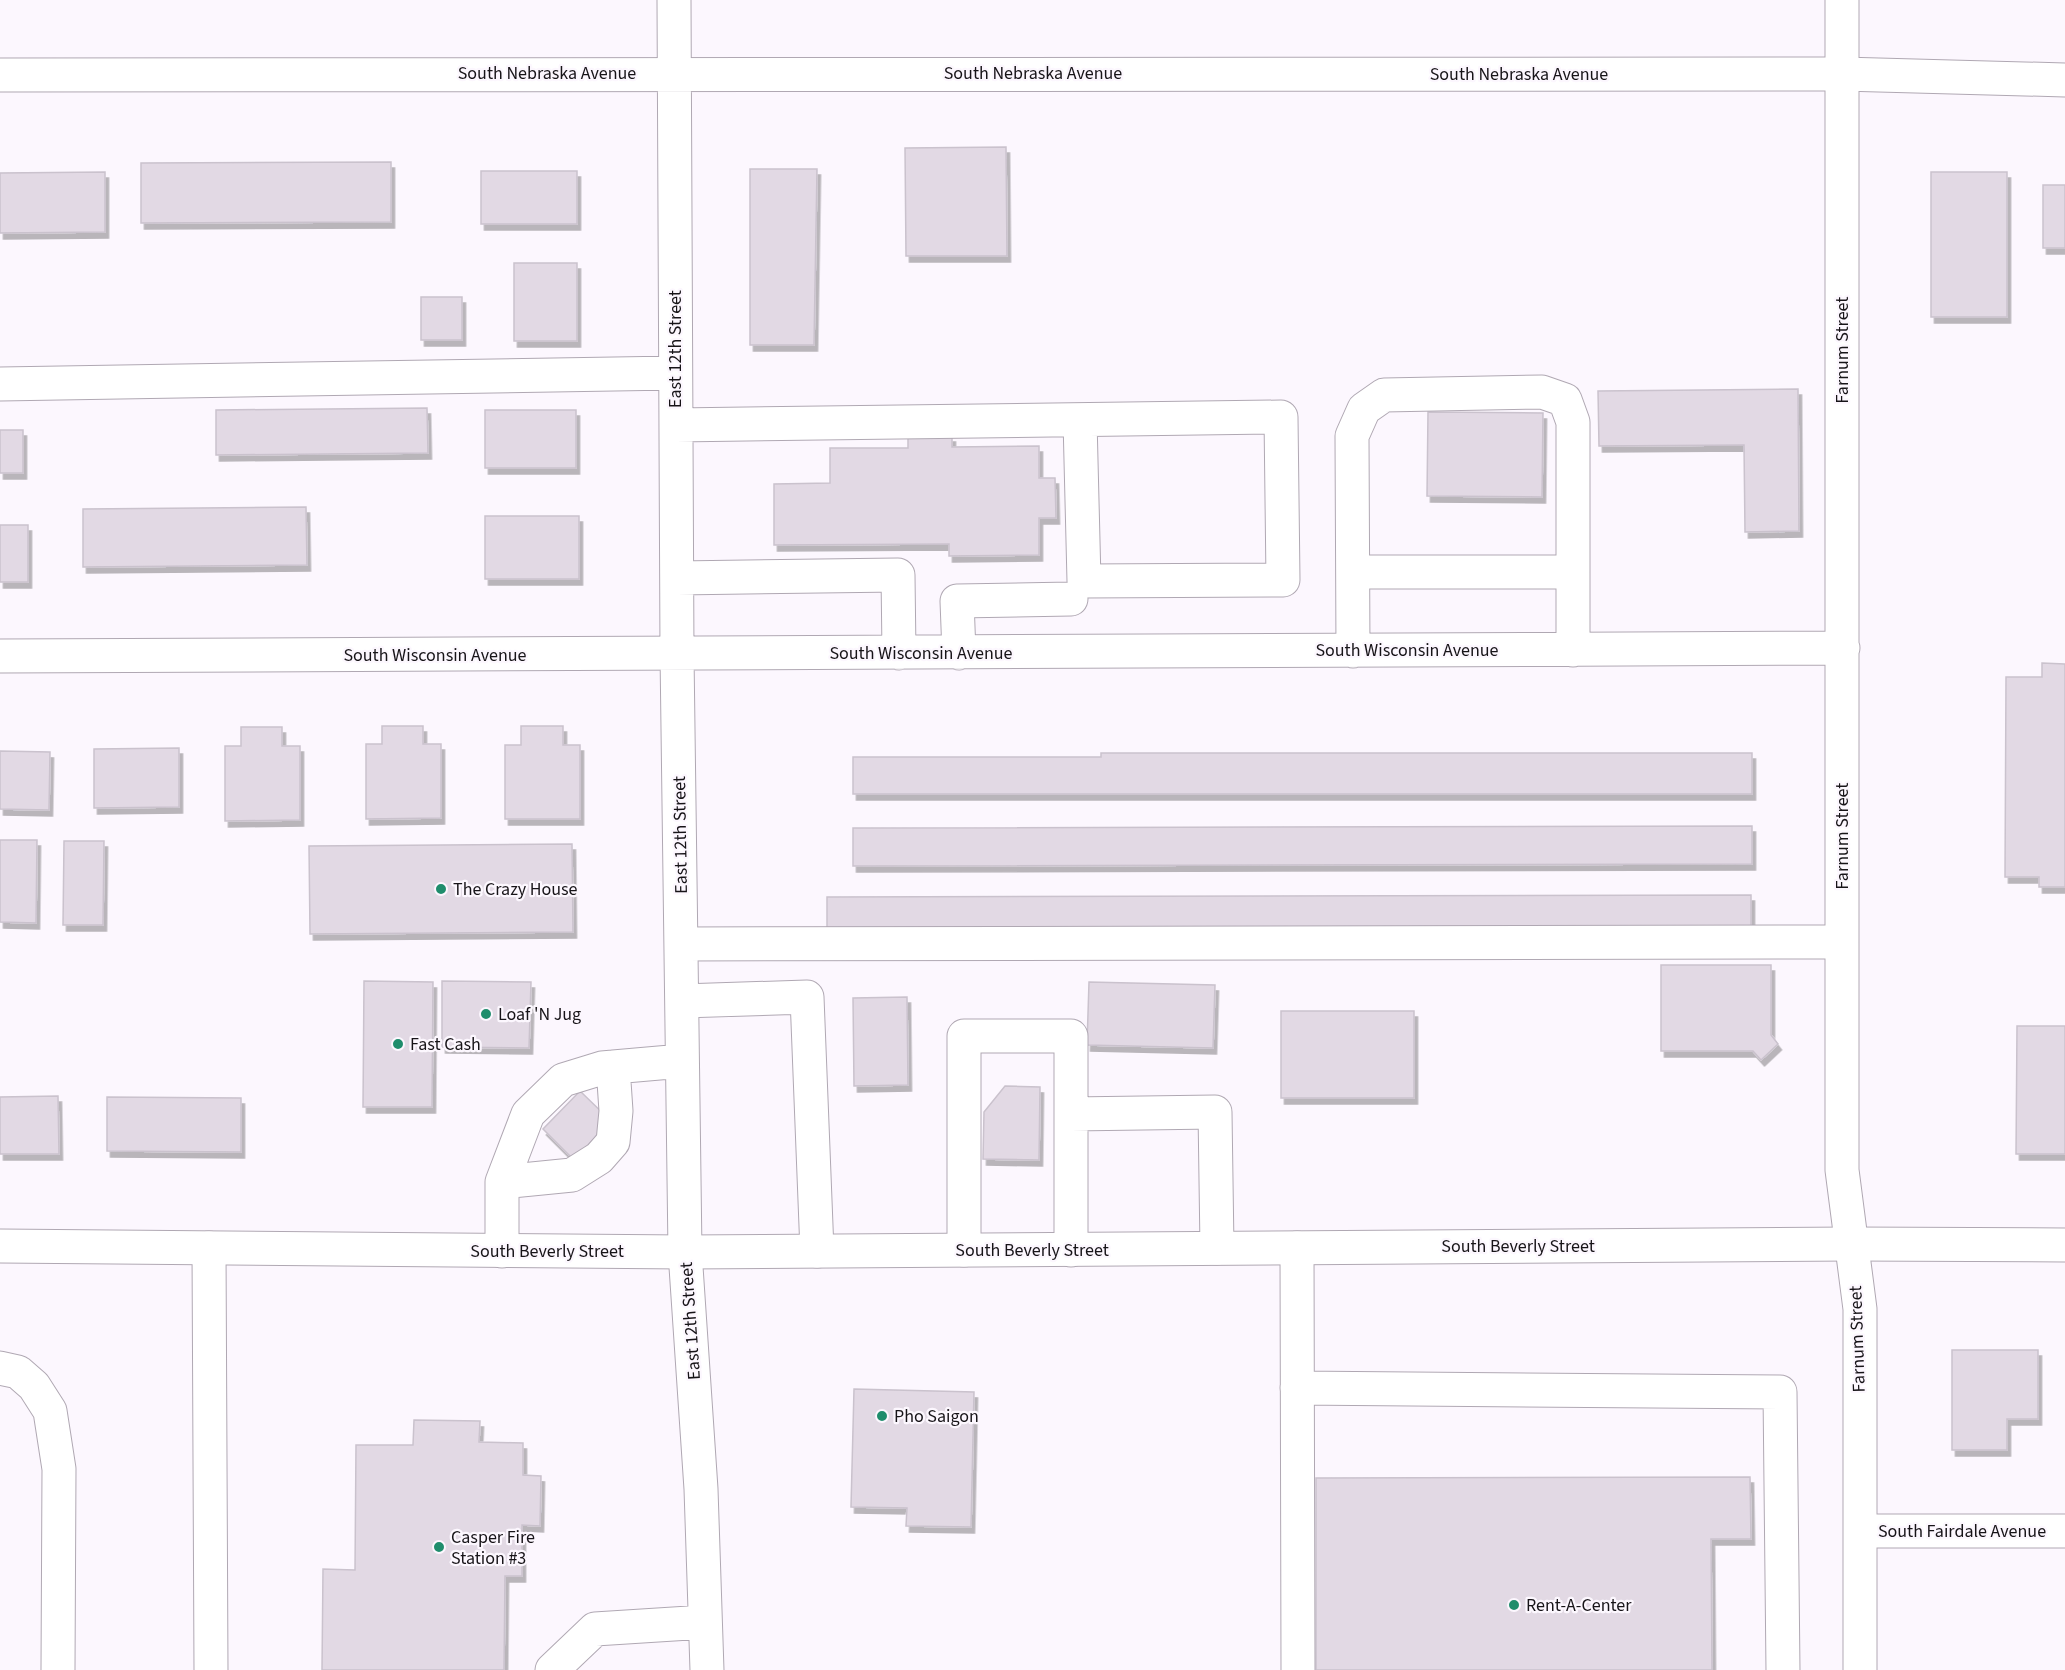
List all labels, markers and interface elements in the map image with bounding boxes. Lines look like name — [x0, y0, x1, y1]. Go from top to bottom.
street label: South Nebraska Avenue — [458, 61, 636, 86]
street label: South Nebraska Avenue — [944, 61, 1122, 86]
street label: South Nebraska Avenue — [1430, 62, 1608, 87]
street label: East 12th Street — [663, 290, 688, 408]
street label: Farnum Street — [1830, 297, 1855, 403]
street label: South Wisconsin Avenue — [1315, 638, 1499, 663]
street label: South Wisconsin Avenue — [829, 641, 1013, 666]
street label: South Wisconsin Avenue — [343, 643, 527, 668]
street label: East 12th Street — [667, 776, 694, 894]
street label: Farnum Street — [1830, 783, 1855, 889]
place label: The Crazy House — [453, 877, 578, 902]
marker: The Crazy House — [434, 882, 448, 896]
place label: Loaf 'N Jug — [498, 1002, 581, 1027]
marker: Loaf 'N Jug — [479, 1007, 493, 1021]
place label: Fast Cash — [410, 1032, 481, 1057]
marker: Fast Cash — [391, 1037, 405, 1051]
street label: South Beverly Street — [1441, 1234, 1595, 1259]
street label: South Beverly Street — [955, 1238, 1109, 1263]
street label: South Beverly Street — [470, 1239, 624, 1264]
street label: East 12th Street — [674, 1261, 707, 1381]
street label: Farnum Street — [1843, 1285, 1872, 1393]
place label: Pho Saigon — [894, 1404, 979, 1429]
marker: Pho Saigon — [875, 1409, 889, 1423]
street label: South Fairdale Avenue — [1878, 1519, 2046, 1544]
place label: Casper Fire Station #3 — [451, 1525, 535, 1571]
marker: Casper Fire Station #3 — [432, 1540, 446, 1554]
place label: Rent-A-Center — [1526, 1593, 1632, 1618]
marker: Rent-A-Center — [1507, 1598, 1521, 1612]

